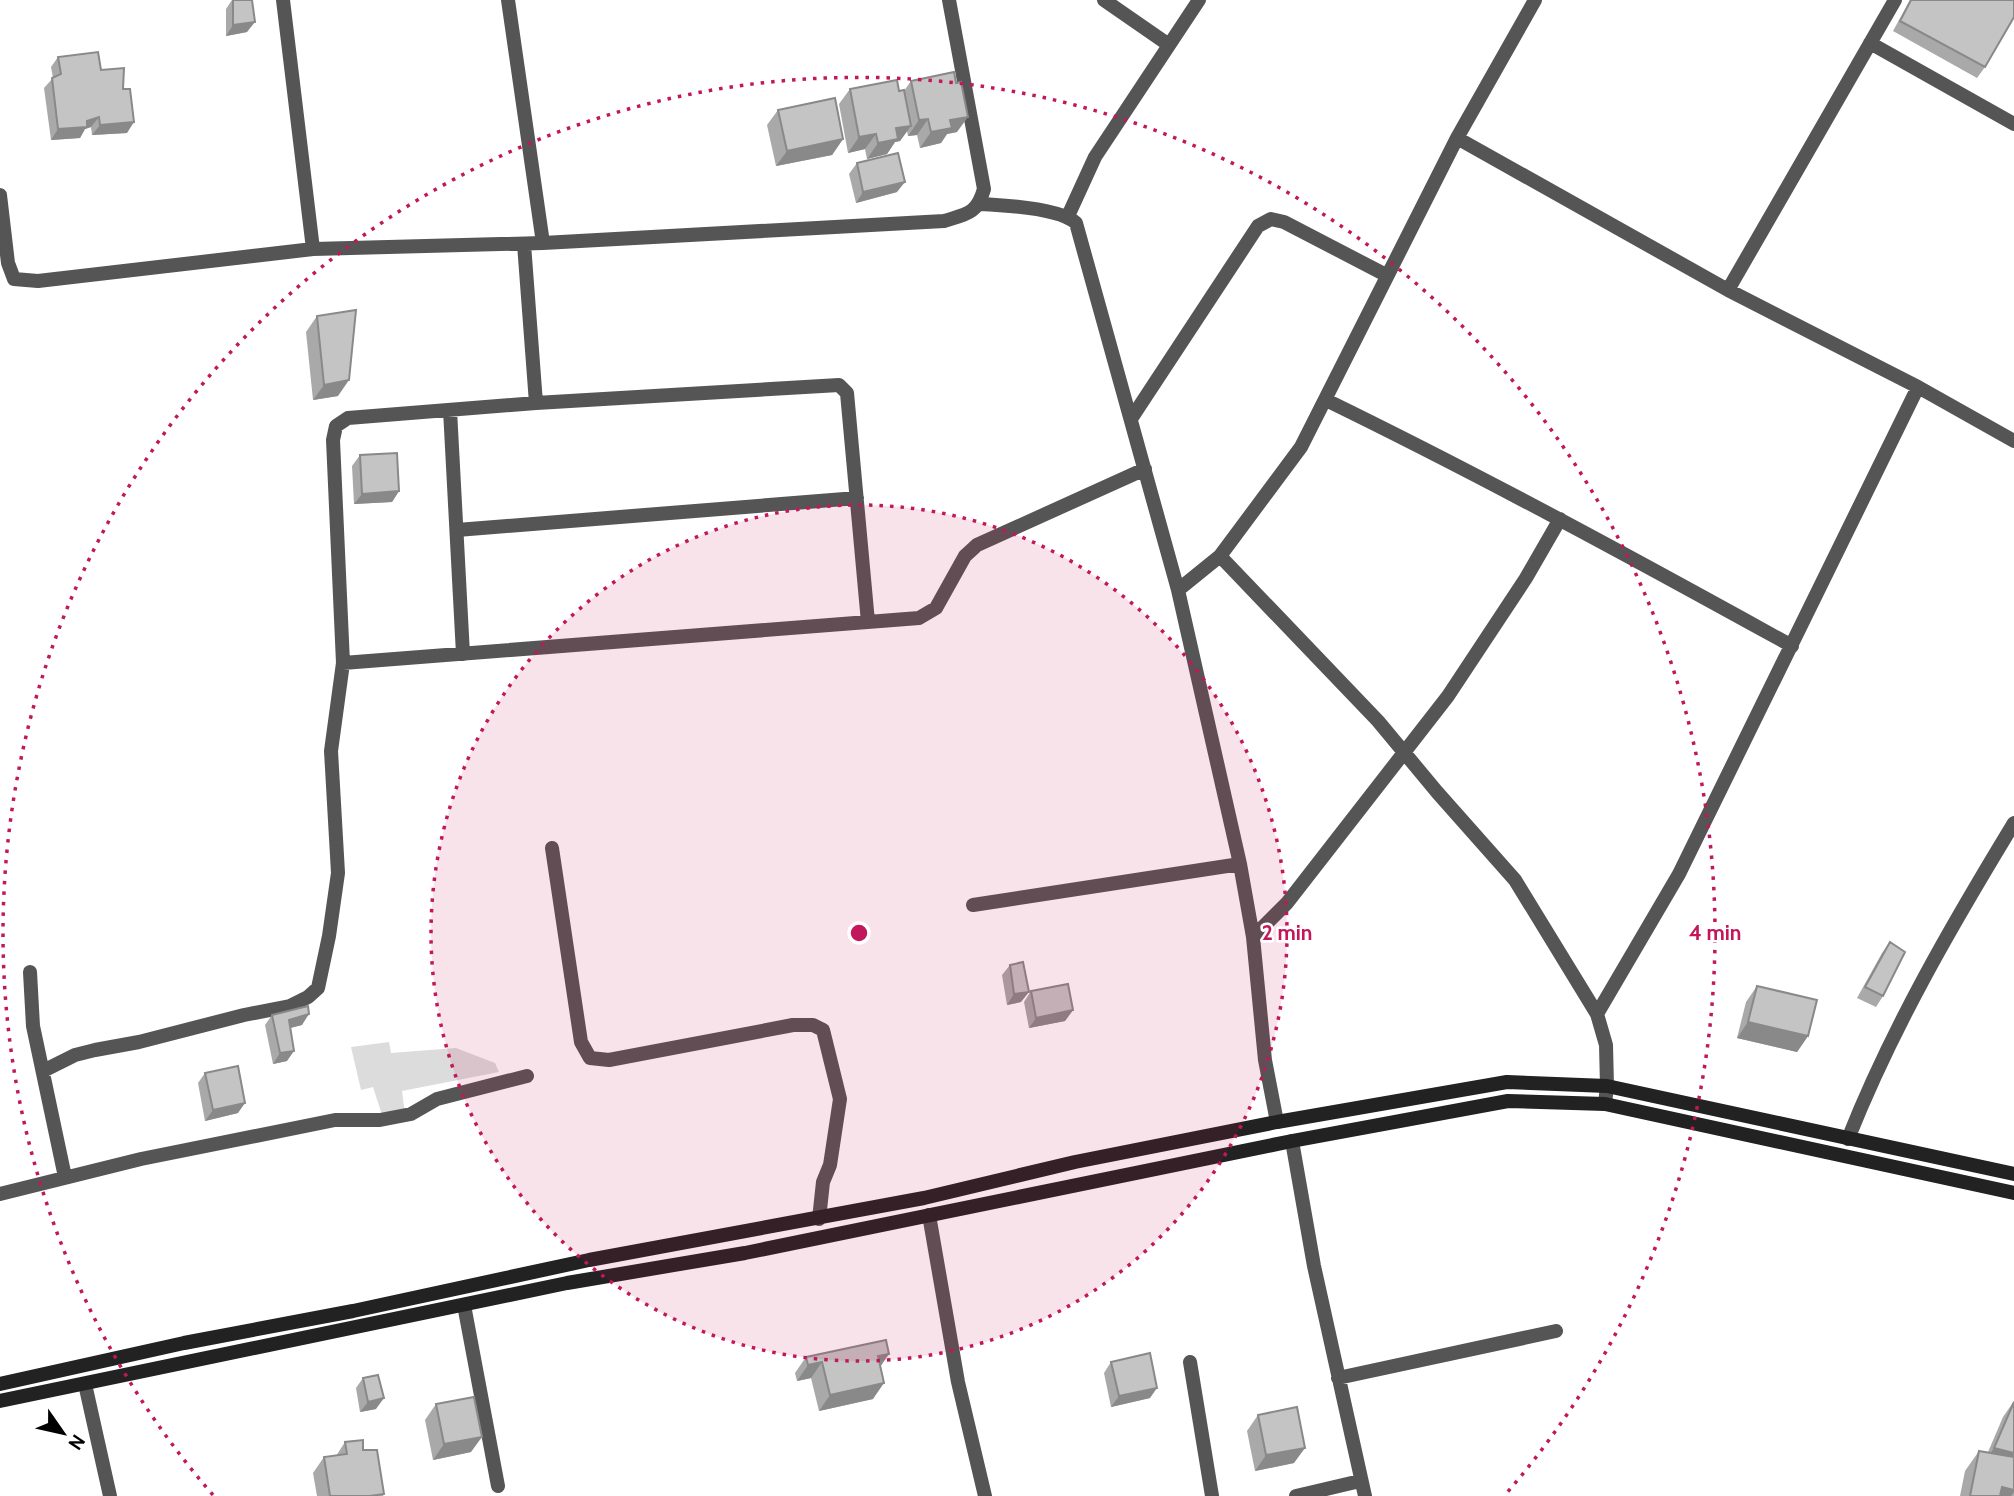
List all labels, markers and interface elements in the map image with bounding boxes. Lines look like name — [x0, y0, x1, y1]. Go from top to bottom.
text: 2 min — [1262, 920, 1312, 945]
text: 4 min — [1689, 920, 1741, 945]
centre of rings — [847, 921, 871, 945]
north arrow — [28, 1398, 98, 1468]
text: N — [63, 1430, 90, 1454]

